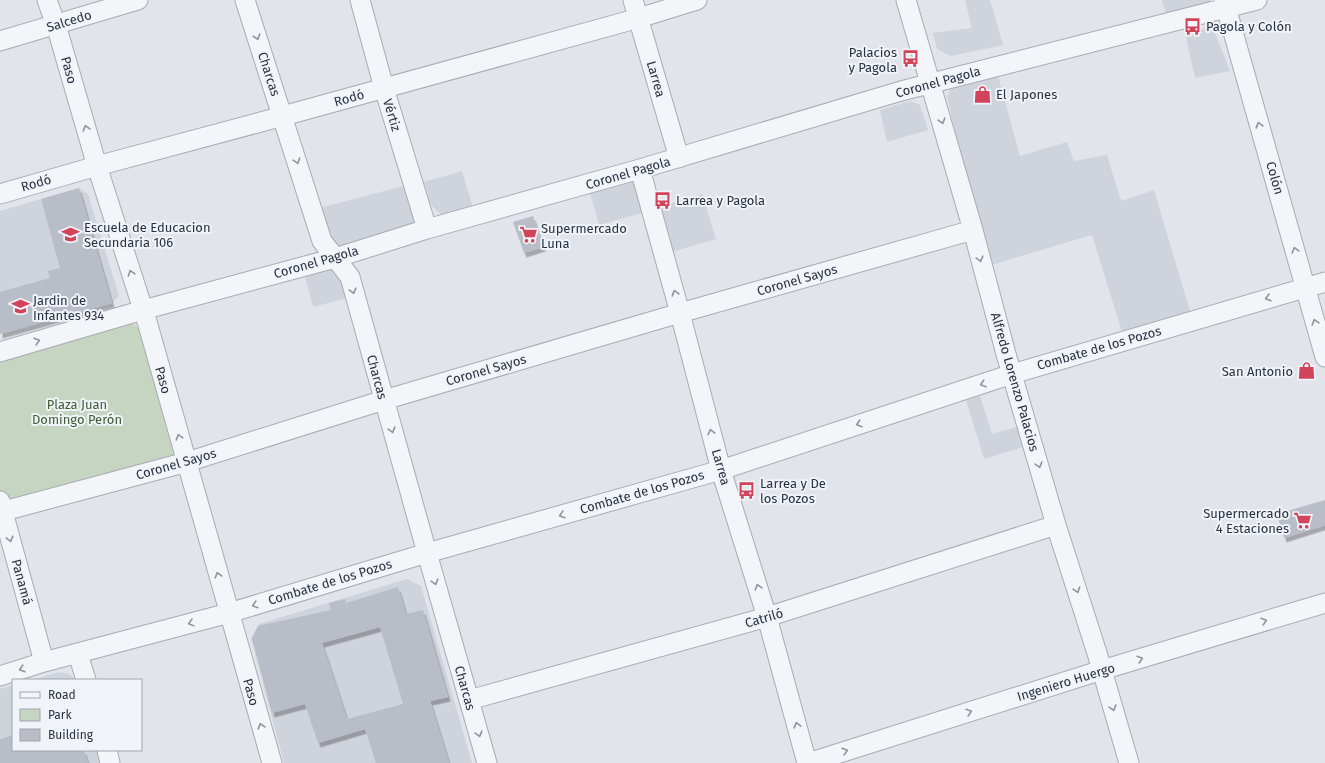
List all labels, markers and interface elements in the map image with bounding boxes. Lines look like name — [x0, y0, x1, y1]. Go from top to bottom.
street label: Salcedo — [45, 7, 93, 35]
bus stop icon: Pagola y Colón — [1183, 16, 1203, 36]
place label: Pagola y Colón — [1206, 19, 1292, 34]
one-way arrow — [252, 33, 261, 40]
place label: Palacios y Pagola — [848, 45, 897, 75]
bus stop icon: Palacios y Pagola — [900, 49, 920, 69]
street label: Charcas — [255, 50, 283, 98]
street label: Paso — [58, 55, 80, 85]
street label: Larrea — [644, 59, 668, 99]
street label: Coronel Pagola — [894, 63, 982, 101]
shop icon: El Japones — [973, 84, 993, 104]
street label: Rodó — [332, 87, 366, 109]
place label: El Japones — [996, 87, 1057, 102]
street label: Vértiz — [380, 97, 404, 133]
one-way arrow — [937, 117, 945, 124]
one-way arrow — [1256, 122, 1264, 128]
one-way arrow — [82, 125, 91, 132]
street label: Coronel Pagola — [584, 154, 672, 192]
one-way arrow — [292, 157, 301, 164]
street label: Colón — [1263, 160, 1287, 196]
street label: Rodó — [19, 172, 53, 194]
bus stop icon: Larrea y Pagola — [653, 190, 673, 210]
place label: Larrea y Pagola — [676, 193, 765, 208]
place label: Escuela de Educacion Secundaria 106 — [84, 220, 211, 250]
place label: Supermercado Luna — [541, 221, 627, 251]
school or university icon: Escuela de Educacion Secundaria 106 — [61, 224, 81, 244]
supermarket icon: Supermercado Luna — [518, 225, 538, 245]
street label: Coronel Pagola — [272, 243, 360, 281]
one-way arrow — [1291, 247, 1300, 254]
one-way arrow — [976, 256, 984, 263]
street label: Coronel Sayos — [755, 261, 839, 299]
one-way arrow — [127, 269, 136, 276]
one-way arrow — [349, 288, 357, 294]
one-way arrow — [671, 290, 680, 297]
place label: Jardin de Infantes 934 — [33, 293, 104, 323]
one-way arrow — [1265, 293, 1272, 302]
school or university icon: Jardin de Infantes 934 — [10, 297, 30, 317]
street label: Alfredo Lorenzo Palacios — [988, 311, 1042, 453]
one-way arrow — [1311, 319, 1320, 326]
street label: Combate de los Pozos — [1035, 323, 1163, 373]
one-way arrow — [34, 337, 41, 346]
street label: Coronel Sayos — [444, 351, 528, 389]
street label: Charcas — [364, 353, 390, 401]
shop icon: San Antonio — [1296, 361, 1316, 381]
place label: San Antonio — [1222, 364, 1293, 379]
street label: Paso — [152, 365, 174, 395]
one-way arrow — [979, 379, 986, 387]
park label: Plaza Juan Domingo Perón — [32, 397, 122, 427]
one-way arrow — [856, 420, 863, 428]
one-way arrow — [387, 426, 396, 433]
one-way arrow — [708, 429, 716, 435]
one-way arrow — [175, 433, 184, 440]
street label: Coronel Sayos — [134, 445, 218, 483]
street label: Larrea — [709, 447, 733, 487]
one-way arrow — [1034, 461, 1043, 468]
street label: Combate de los Pozos — [578, 467, 706, 517]
place label: Larrea y De los Pozos — [760, 476, 826, 506]
bus stop icon: Larrea y De los Pozos — [737, 480, 757, 500]
place label: Supermercado 4 Estaciones — [1203, 506, 1289, 536]
one-way arrow — [559, 510, 566, 519]
supermarket icon: Supermercado 4 Estaciones — [1292, 510, 1312, 530]
one-way arrow — [6, 535, 14, 542]
street label: Combate de los Pozos — [266, 556, 394, 608]
street label: Panamá — [9, 557, 35, 607]
one-way arrow — [214, 572, 223, 579]
one-way arrow — [430, 578, 439, 585]
one-way arrow — [754, 583, 763, 590]
one-way arrow — [1072, 586, 1081, 593]
one-way arrow — [252, 600, 259, 609]
street label: Catriló — [743, 605, 785, 631]
one-way arrow — [1261, 617, 1268, 626]
one-way arrow — [188, 618, 195, 627]
one-way arrow — [1136, 655, 1143, 664]
street label: Ingeniero Huergo — [1015, 660, 1117, 704]
one-way arrow — [19, 664, 26, 673]
street label: Charcas — [452, 664, 478, 712]
street label: Paso — [240, 677, 262, 707]
legend — [12, 679, 142, 751]
text: Road — [48, 688, 76, 702]
one-way arrow — [1108, 704, 1117, 711]
text: Park — [48, 708, 72, 722]
one-way arrow — [965, 708, 972, 717]
one-way arrow — [257, 722, 266, 729]
one-way arrow — [793, 722, 802, 729]
text: Building — [48, 728, 94, 742]
one-way arrow — [474, 730, 483, 737]
one-way arrow — [841, 747, 848, 756]

